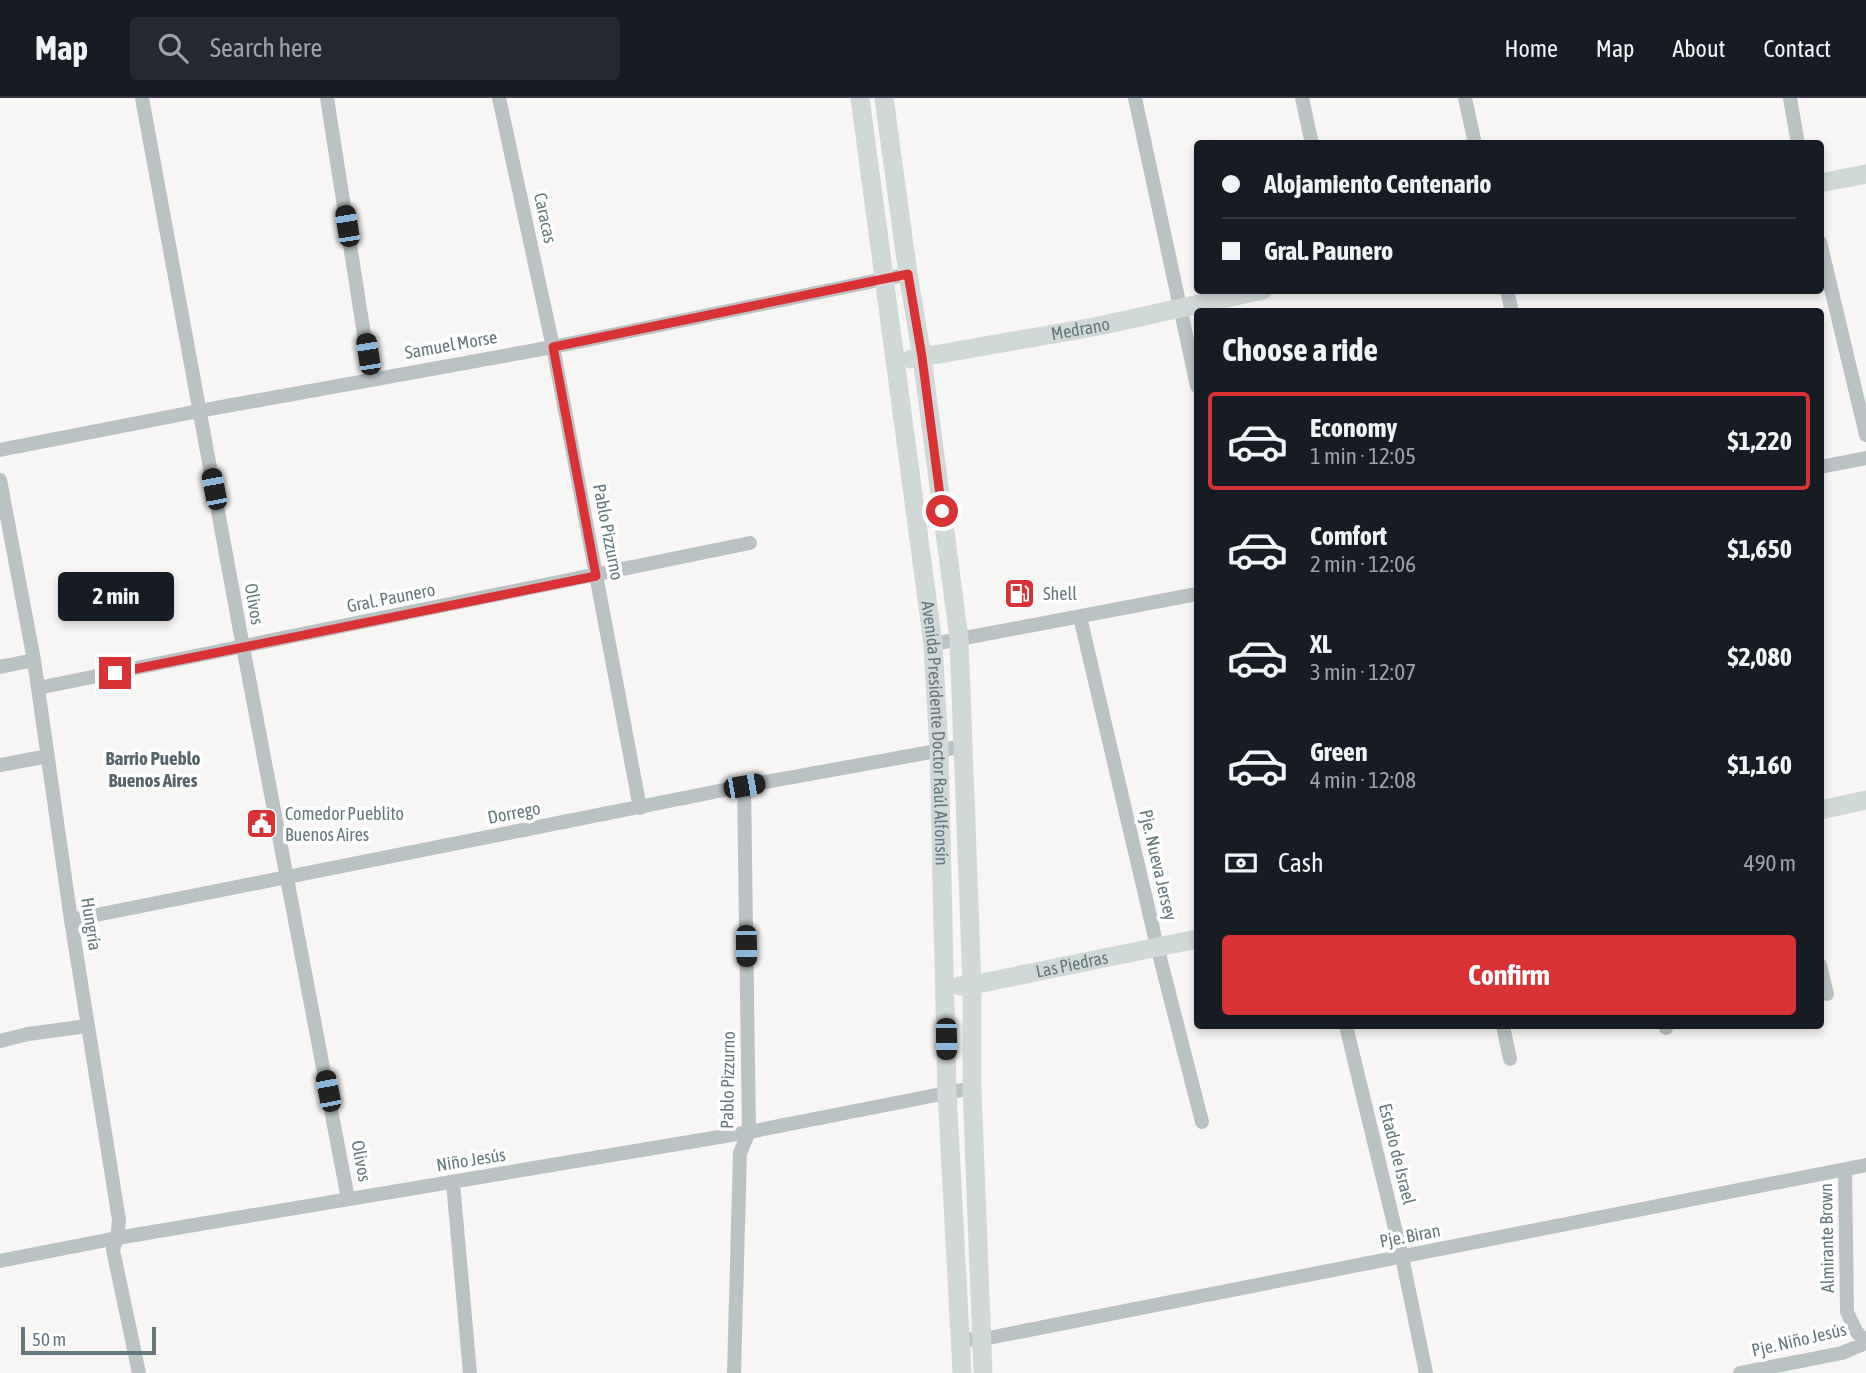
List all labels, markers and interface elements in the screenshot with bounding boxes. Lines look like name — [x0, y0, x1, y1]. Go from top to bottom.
search box — [130, 17, 620, 80]
text: Map — [35, 29, 88, 67]
icon: search — [154, 29, 192, 67]
text: Search here — [210, 33, 322, 63]
text: Home — [1504, 35, 1558, 62]
text: Map — [1596, 35, 1634, 62]
text: About — [1672, 35, 1725, 62]
text: Contact — [1763, 35, 1831, 62]
text: Alojamiento Centenario — [1264, 169, 1492, 199]
street label: Caracas — [530, 191, 561, 245]
car — [334, 204, 361, 248]
text: Gral. Paunero — [1264, 236, 1393, 266]
street label: Medrano — [1049, 313, 1112, 344]
street label: Samuel Morse — [403, 326, 499, 363]
text: Choose a ride — [1222, 331, 1378, 368]
car — [355, 332, 382, 376]
icon: car — [1226, 410, 1289, 473]
text: Economy — [1310, 413, 1397, 443]
text: $1,220 — [1728, 426, 1792, 456]
text: 1 min · 12:05 — [1310, 443, 1416, 469]
car — [200, 466, 229, 512]
street label: Pablo Pizzurno — [589, 482, 628, 582]
route start — [926, 495, 958, 527]
icon: car — [1226, 518, 1289, 581]
text: Comfort — [1310, 521, 1387, 551]
text: $1,650 — [1728, 534, 1792, 564]
text: 2 min · 12:06 — [1310, 551, 1416, 577]
callout: 2 min — [57, 572, 173, 620]
fuel station icon: Shell — [1003, 577, 1037, 611]
street label: Gral. Paunero — [345, 579, 437, 616]
street label: Olivos — [241, 582, 268, 626]
text: 2 min — [93, 583, 139, 609]
place label: Shell — [1043, 583, 1077, 604]
street label: Avenida Presidente Doctor Raúl Alfonsín — [917, 599, 953, 866]
icon: car — [1226, 626, 1289, 689]
text: XL — [1310, 629, 1332, 659]
text: $2,080 — [1728, 642, 1792, 672]
route end — [99, 657, 131, 689]
text: 3 min · 12:07 — [1310, 659, 1416, 685]
icon: car — [1226, 734, 1289, 797]
text: Green — [1310, 737, 1368, 767]
district label: Barrio Pueblo Buenos Aires — [106, 747, 200, 791]
text: $1,160 — [1728, 750, 1792, 780]
text: 4 min · 12:08 — [1310, 767, 1416, 793]
car — [722, 772, 767, 800]
street label: Dorrego — [486, 797, 542, 828]
place label: Comedor Pueblito Buenos Aires — [285, 803, 404, 845]
public building icon: Comedor Pueblito Buenos Aires — [245, 807, 279, 841]
street label: Pje. Nueva Jersey — [1136, 807, 1181, 922]
icon: cash — [1222, 844, 1260, 882]
text: Cash — [1278, 848, 1324, 878]
text: 490 m — [1744, 850, 1796, 876]
street label: Hungría — [77, 896, 106, 952]
car — [736, 925, 757, 967]
button: Confirm — [1222, 935, 1796, 1015]
street label: Las Piedras — [1034, 946, 1110, 982]
car — [936, 1018, 957, 1060]
street label: Pablo Pizzurno — [716, 1031, 739, 1129]
car — [314, 1068, 343, 1114]
street label: Estado de Israel — [1375, 1101, 1420, 1207]
street label: Olivos — [347, 1139, 376, 1183]
street label: Niño Jesús — [435, 1144, 507, 1175]
street label: Almirante Brown — [1815, 1183, 1838, 1293]
street label: Pje. Biran — [1378, 1219, 1442, 1252]
street label: Pje. Niño Jesús — [1749, 1318, 1848, 1361]
scale bar — [21, 1324, 156, 1356]
text: 50 m — [32, 1328, 66, 1350]

